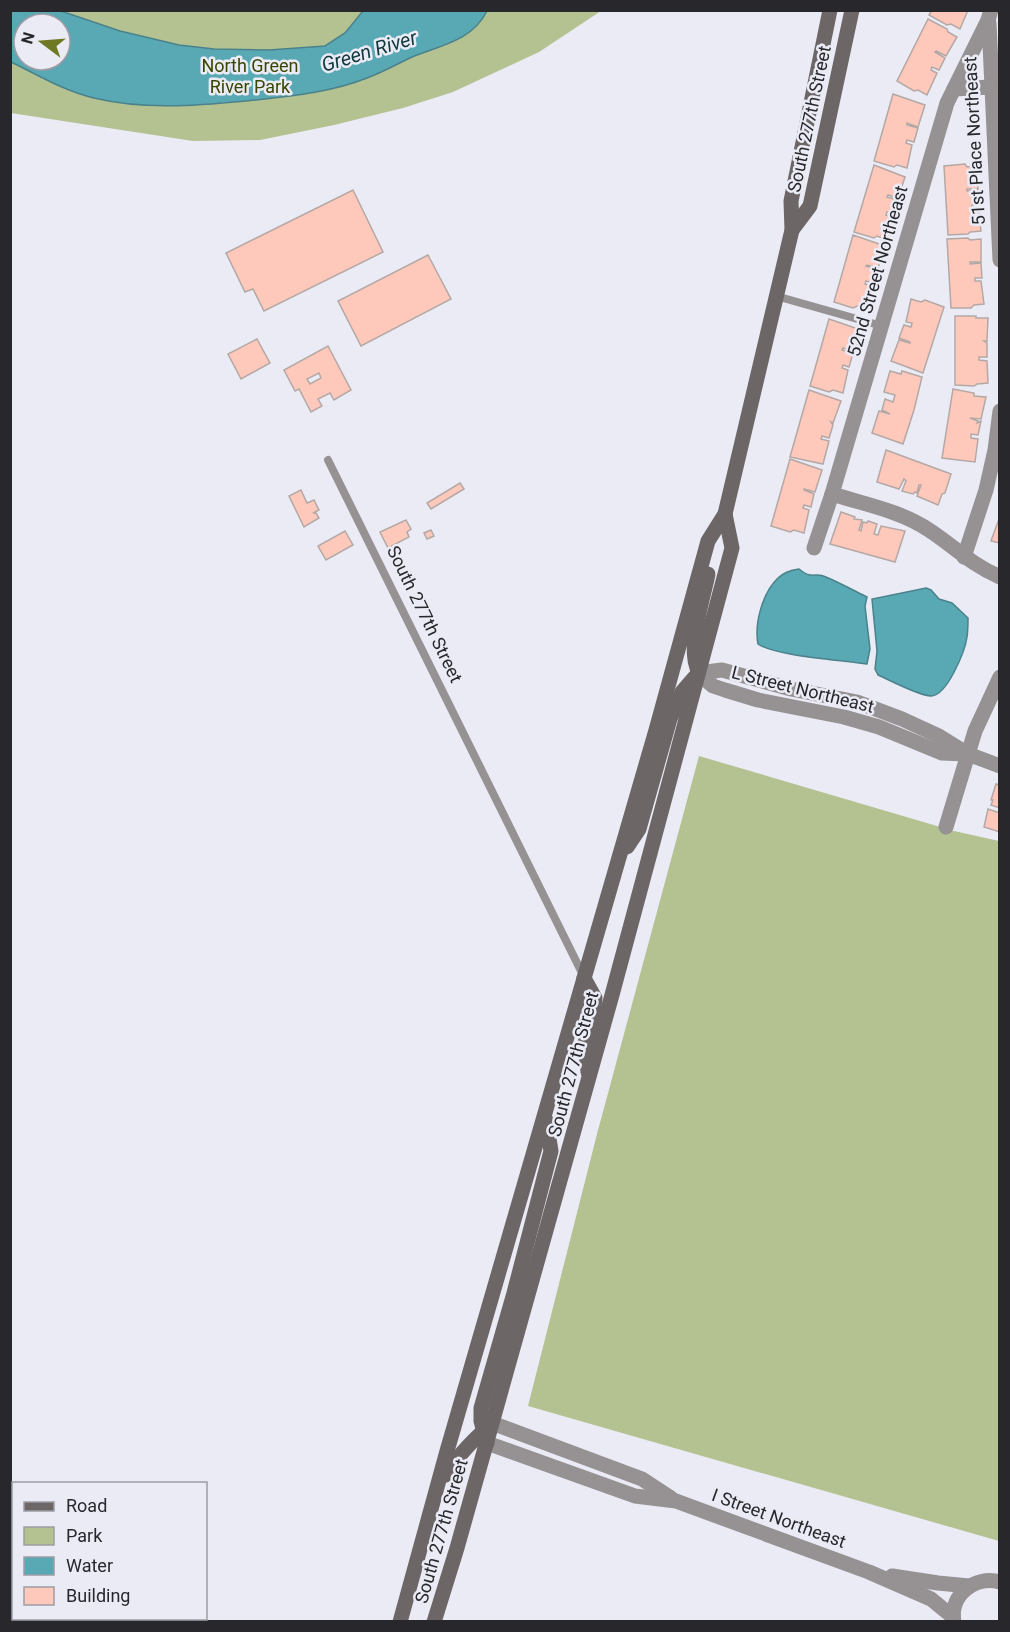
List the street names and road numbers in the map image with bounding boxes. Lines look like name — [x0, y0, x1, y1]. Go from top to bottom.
street label: South 277th Street — [783, 44, 835, 194]
street label: 51st Place Northeast — [959, 56, 989, 226]
street label: 52nd Street Northeast — [843, 183, 911, 359]
street label: South 277th Street — [383, 542, 467, 686]
street label: L Street Northeast — [730, 661, 877, 717]
street label: South 277th Street — [544, 989, 602, 1139]
street label: South 277th Street — [410, 1456, 472, 1606]
street label: I Street Northeast — [709, 1484, 849, 1552]

